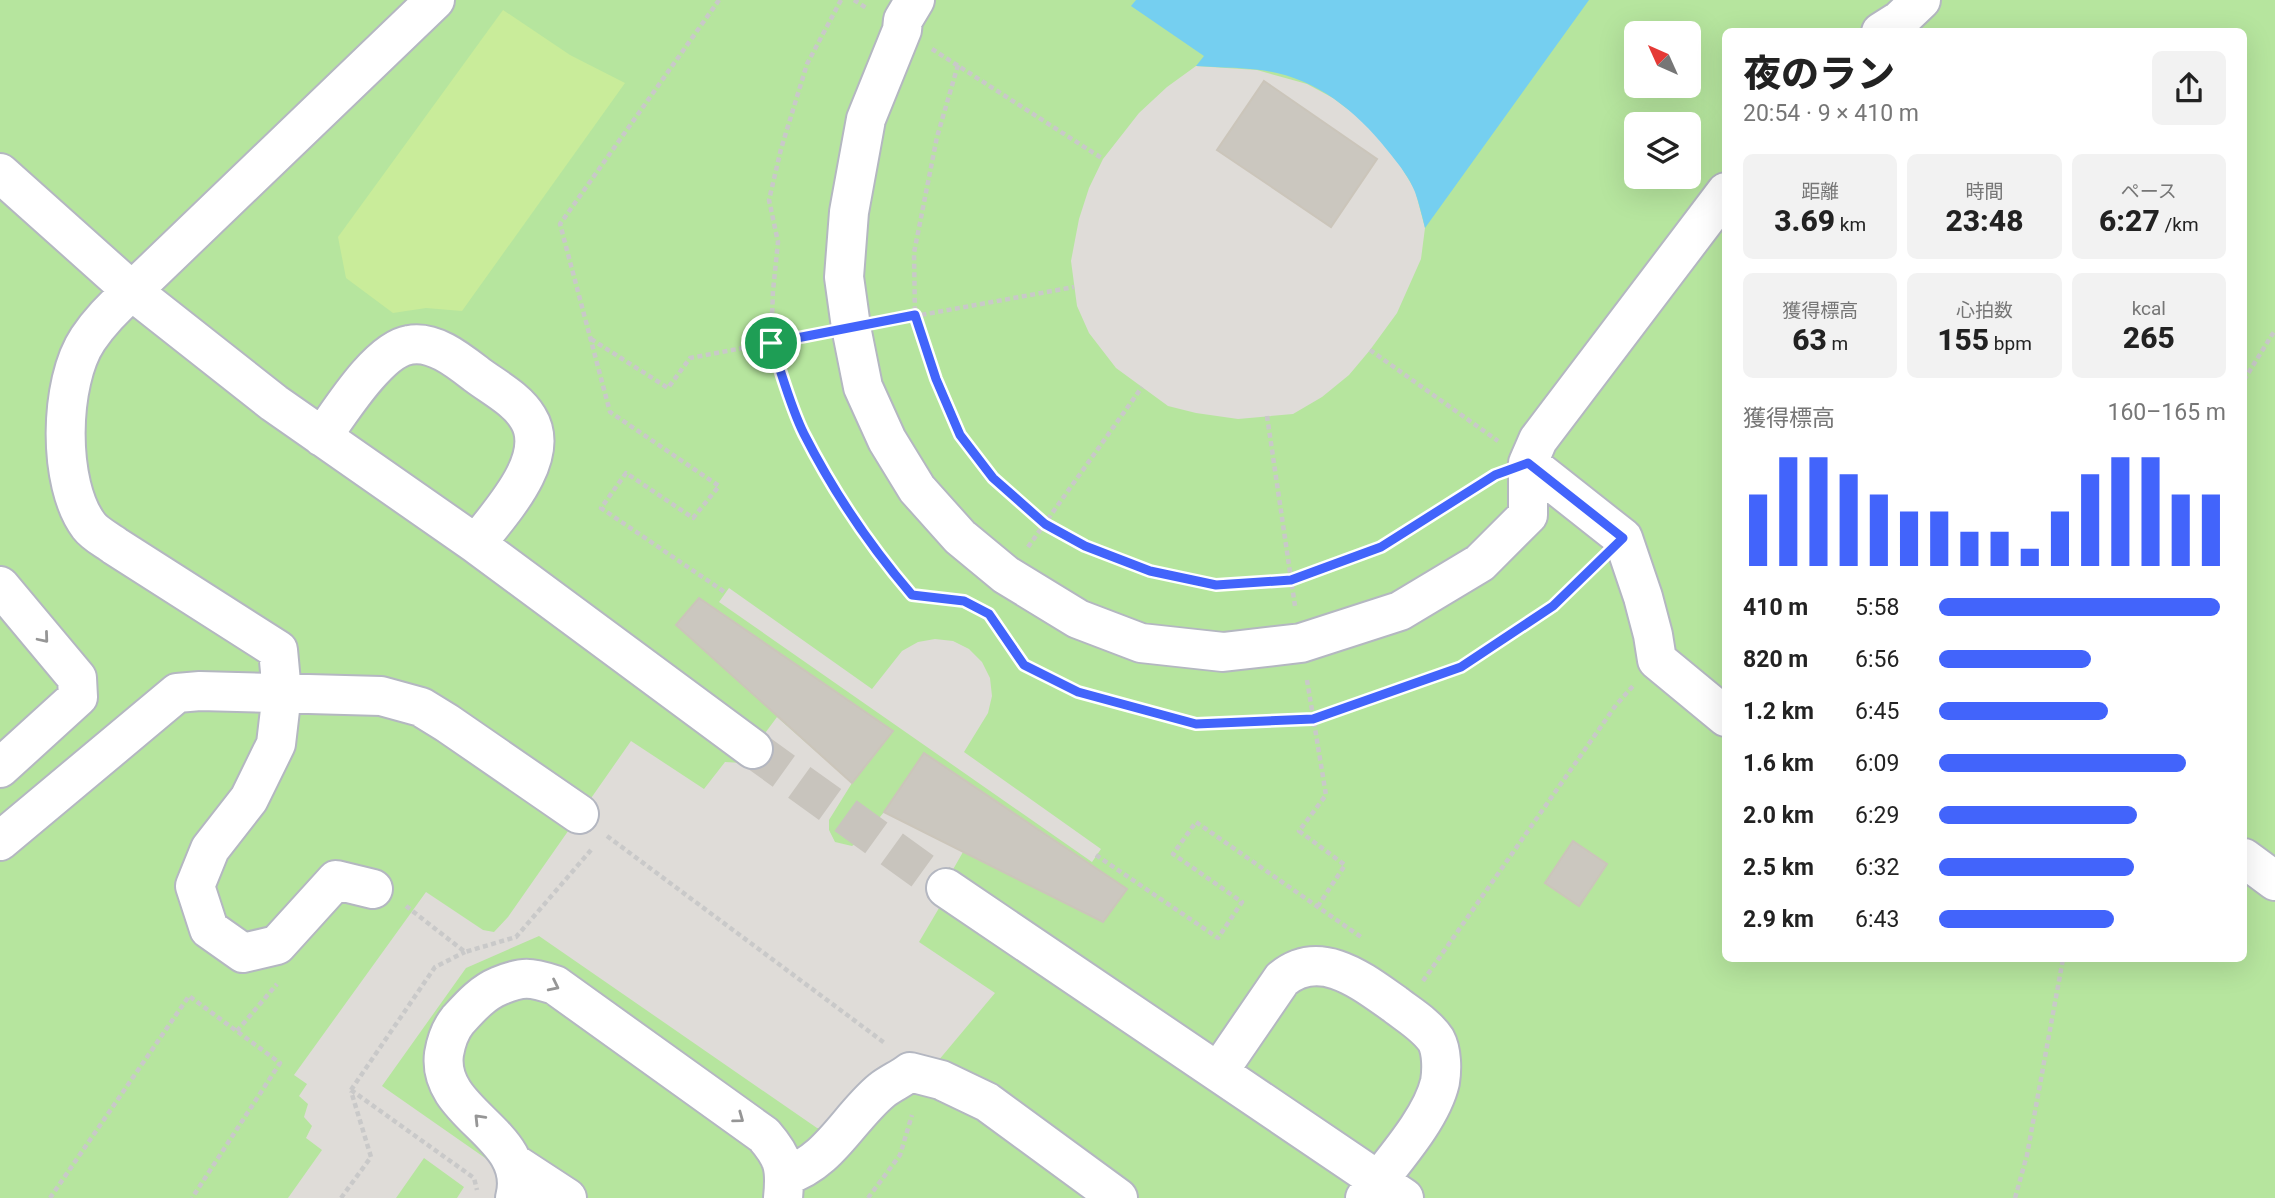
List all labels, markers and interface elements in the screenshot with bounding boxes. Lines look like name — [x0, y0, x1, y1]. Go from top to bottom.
north arrow — [1624, 21, 1701, 98]
map controls — [1624, 21, 1701, 189]
button: share — [2152, 51, 2226, 125]
text: 夜のラン — [1743, 52, 1895, 96]
text: 20:54 · 9 × 410 m — [1743, 100, 1919, 127]
button: layers — [1624, 112, 1701, 189]
text: 距離 — [1801, 180, 1839, 203]
text: 時間 — [1965, 180, 2004, 203]
text: ペース — [2121, 180, 2177, 203]
text: 3.69 — [1774, 203, 1835, 238]
text: 23:48 — [1946, 203, 2023, 238]
text: 6:27 — [2099, 203, 2160, 238]
text: km — [1835, 213, 1866, 236]
text: /km — [2160, 213, 2199, 236]
text: kcal — [2132, 297, 2166, 320]
text: 獲得標高 — [1782, 299, 1858, 322]
text: 心拍数 — [1956, 299, 2013, 322]
pin — [741, 313, 801, 373]
text: 265 — [2123, 320, 2175, 355]
text: 63 — [1792, 322, 1827, 357]
text: 155 — [1937, 322, 1989, 357]
icon: arrive — [752, 324, 790, 362]
text: m — [1827, 332, 1848, 355]
text: bpm — [1989, 332, 2032, 355]
text: 160–165 m — [2107, 399, 2226, 426]
text: 獲得標高 — [1743, 405, 1835, 432]
text: 410 m — [1743, 594, 1808, 621]
text: 5:58 — [1855, 594, 1899, 621]
one-way arrow — [36, 630, 48, 643]
text: 820 m — [1743, 646, 1808, 673]
text: 6:56 — [1855, 646, 1899, 673]
text: 1.2 km — [1743, 698, 1814, 725]
text: 6:45 — [1855, 698, 1899, 725]
text: 1.6 km — [1743, 750, 1814, 777]
text: 6:09 — [1855, 750, 1899, 777]
text: 2.0 km — [1743, 802, 1814, 829]
text: 6:29 — [1855, 802, 1899, 829]
text: 2.5 km — [1743, 854, 1814, 881]
text: 6:32 — [1855, 854, 1899, 881]
text: 2.9 km — [1743, 906, 1814, 933]
text: 6:43 — [1855, 906, 1899, 933]
one-way arrow — [547, 978, 559, 992]
one-way arrow — [731, 1109, 744, 1122]
one-way arrow — [474, 1115, 487, 1128]

